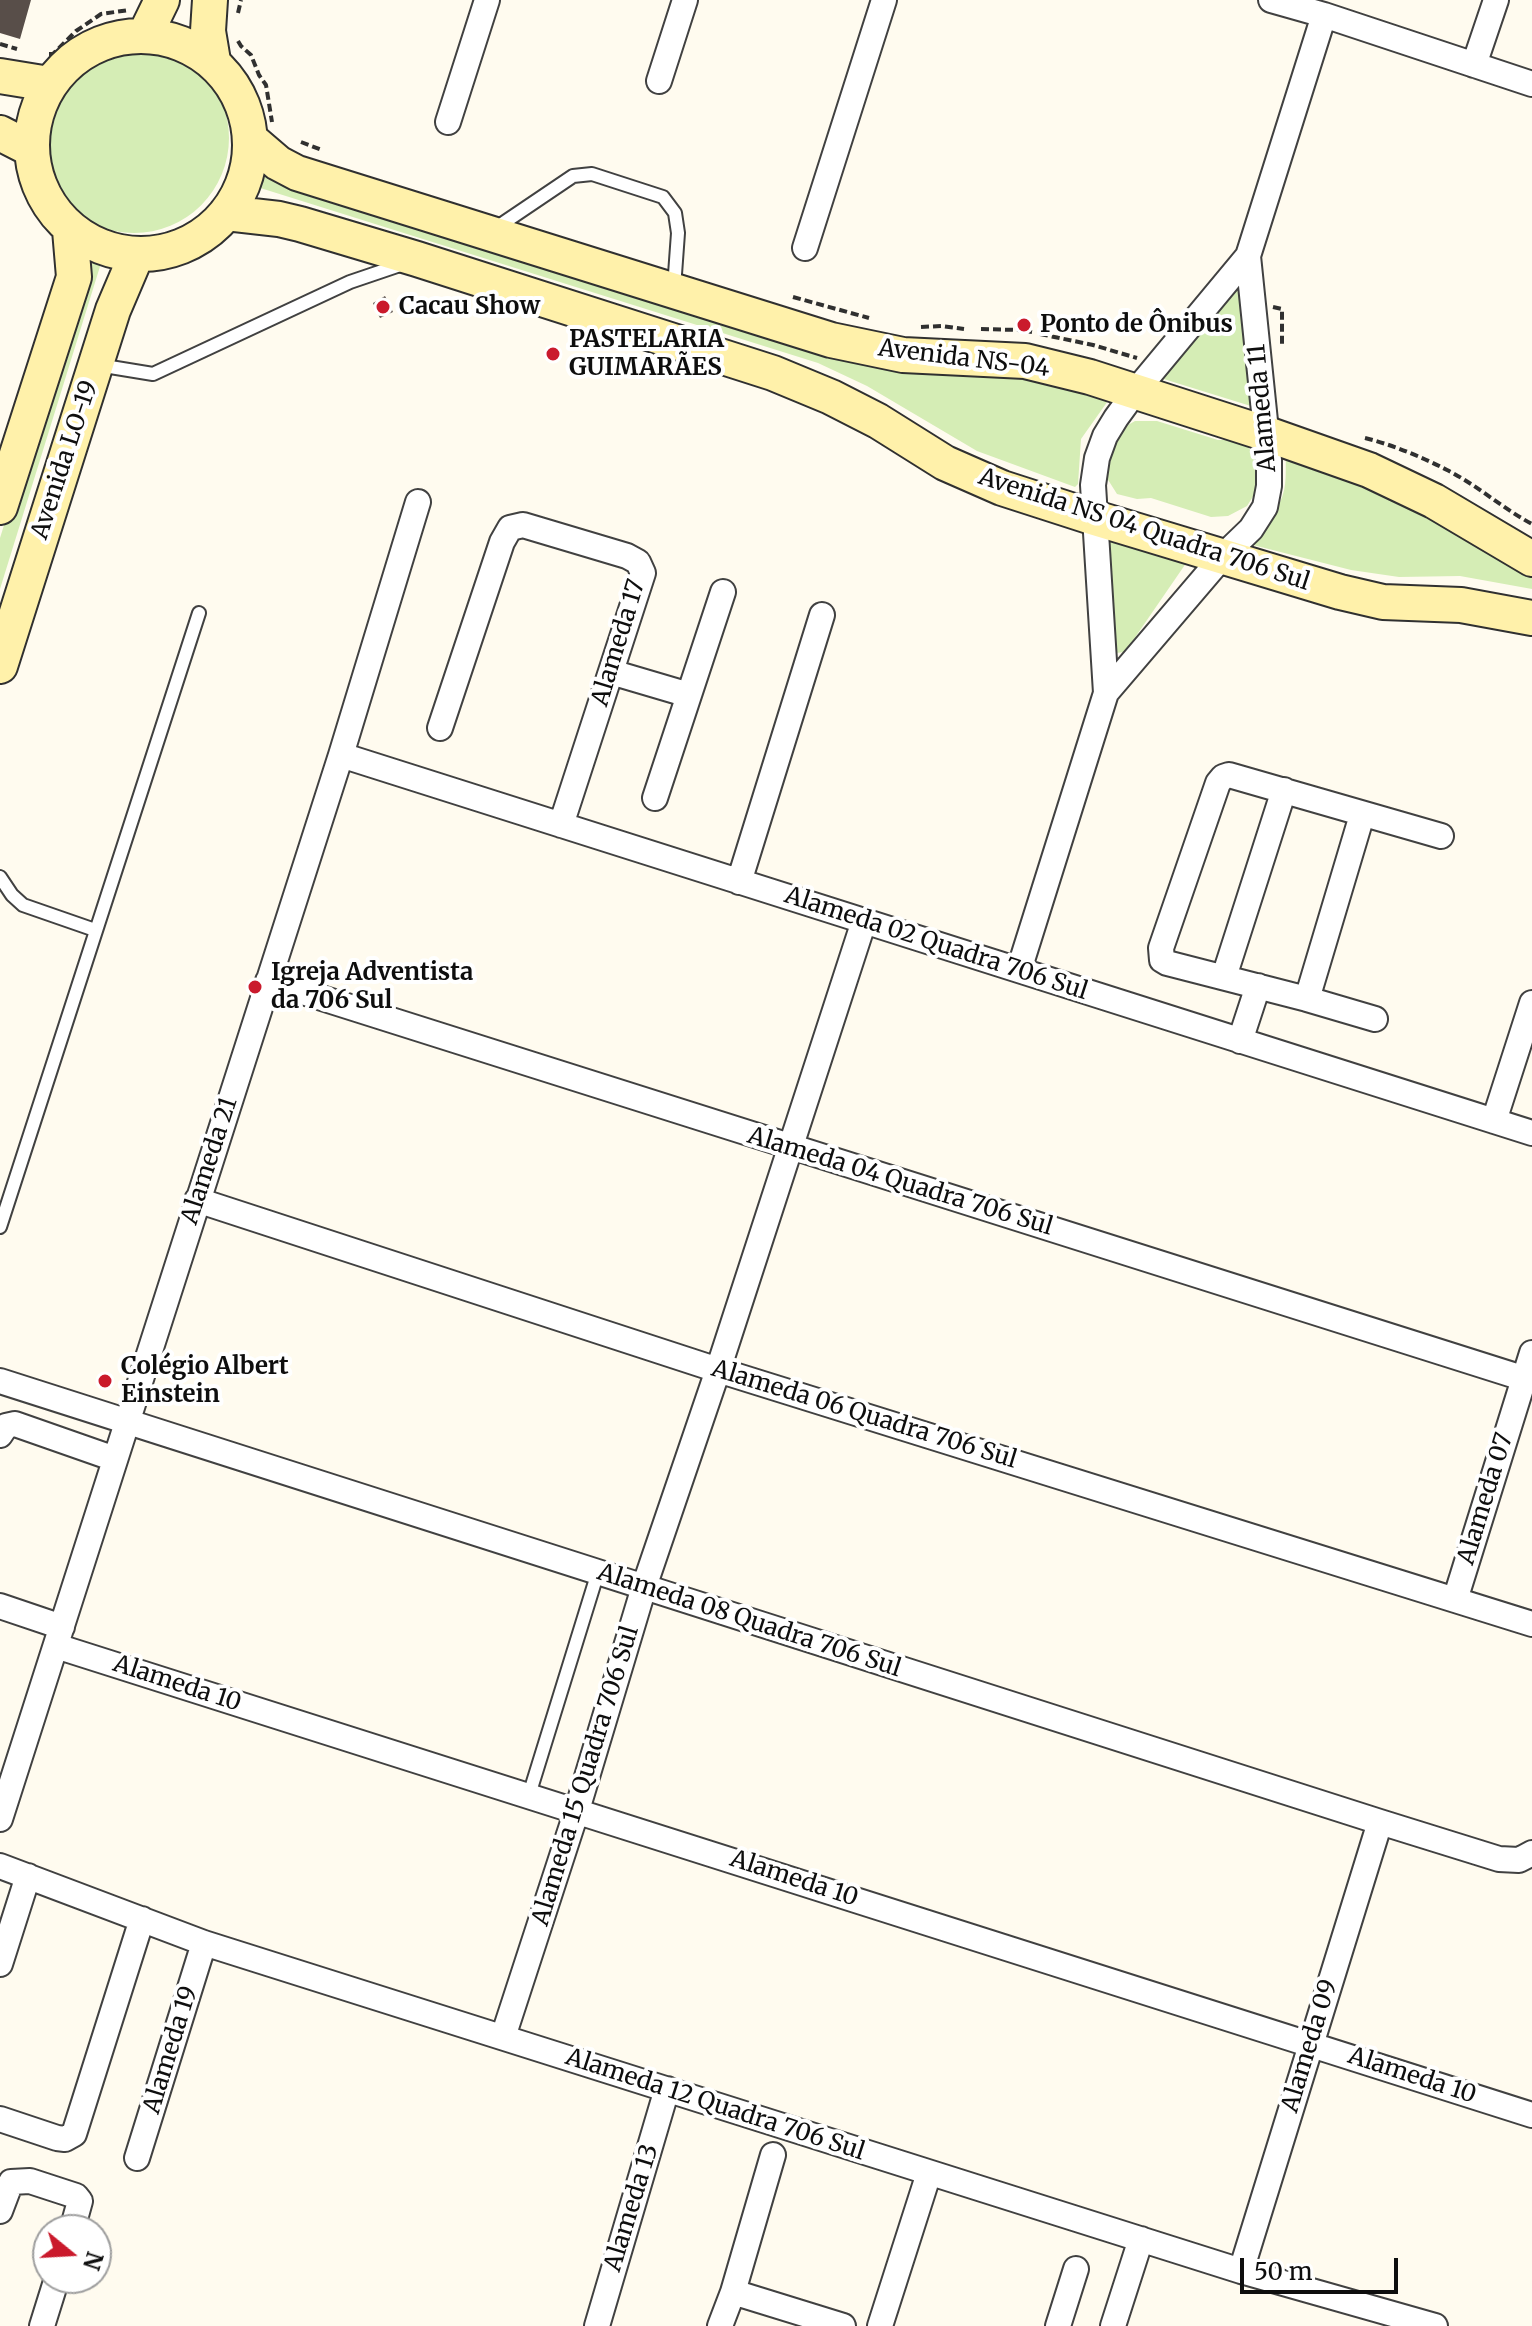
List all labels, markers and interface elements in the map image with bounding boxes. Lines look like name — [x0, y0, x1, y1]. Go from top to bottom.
place label: Cacau Show — [399, 293, 540, 321]
marker: Cacau Show — [374, 298, 392, 316]
place label: Ponto de Ônibus — [1040, 311, 1233, 339]
marker: Ponto de Ônibus — [1015, 316, 1033, 334]
place label: PASTELARIA GUIMARÃES — [569, 326, 724, 382]
street label: Avenida NS-04 — [877, 334, 1051, 384]
street label: Alameda 11 — [1243, 343, 1283, 473]
marker: PASTELARIA GUIMARÃES — [544, 345, 562, 363]
street label: Avenida LO-19 — [26, 377, 104, 543]
street label: Avenida NS 04 Quadra 706 Sul — [975, 463, 1313, 597]
street label: Alameda 17 — [586, 576, 652, 710]
street label: Alameda 02 Quadra 706 Sul — [781, 881, 1091, 1007]
place label: Igreja Adventista da 706 Sul — [271, 959, 473, 1015]
marker: Igreja Adventista da 706 Sul — [246, 978, 264, 996]
street label: Alameda 21 — [176, 1094, 244, 1228]
street label: Alameda 04 Quadra 706 Sul — [744, 1122, 1056, 1242]
place label: Colégio Albert Einstein — [121, 1353, 289, 1409]
street label: Alameda 06 Quadra 706 Sul — [708, 1355, 1020, 1475]
marker: Colégio Albert Einstein — [96, 1372, 114, 1390]
street label: Alameda 07 — [1452, 1430, 1520, 1568]
street label: Alameda 08 Quadra 706 Sul — [594, 1558, 904, 1684]
street label: Alameda 15 Quadra 706 Sul — [527, 1623, 645, 1929]
street label: Alameda 10 — [109, 1650, 245, 1718]
street label: Alameda 10 — [726, 1845, 862, 1913]
street label: Alameda 09 — [1276, 1976, 1344, 2116]
street label: Alameda 19 — [138, 1983, 204, 2117]
street label: Alameda 10 — [1344, 2042, 1480, 2110]
street label: Alameda 12 Quadra 706 Sul — [562, 2043, 868, 2167]
street label: Alameda 13 — [599, 2141, 665, 2275]
north arrow — [32, 2214, 112, 2294]
scale bar — [1244, 2242, 1402, 2292]
text: N — [77, 2248, 109, 2273]
text: 50 m — [1254, 2256, 1313, 2287]

